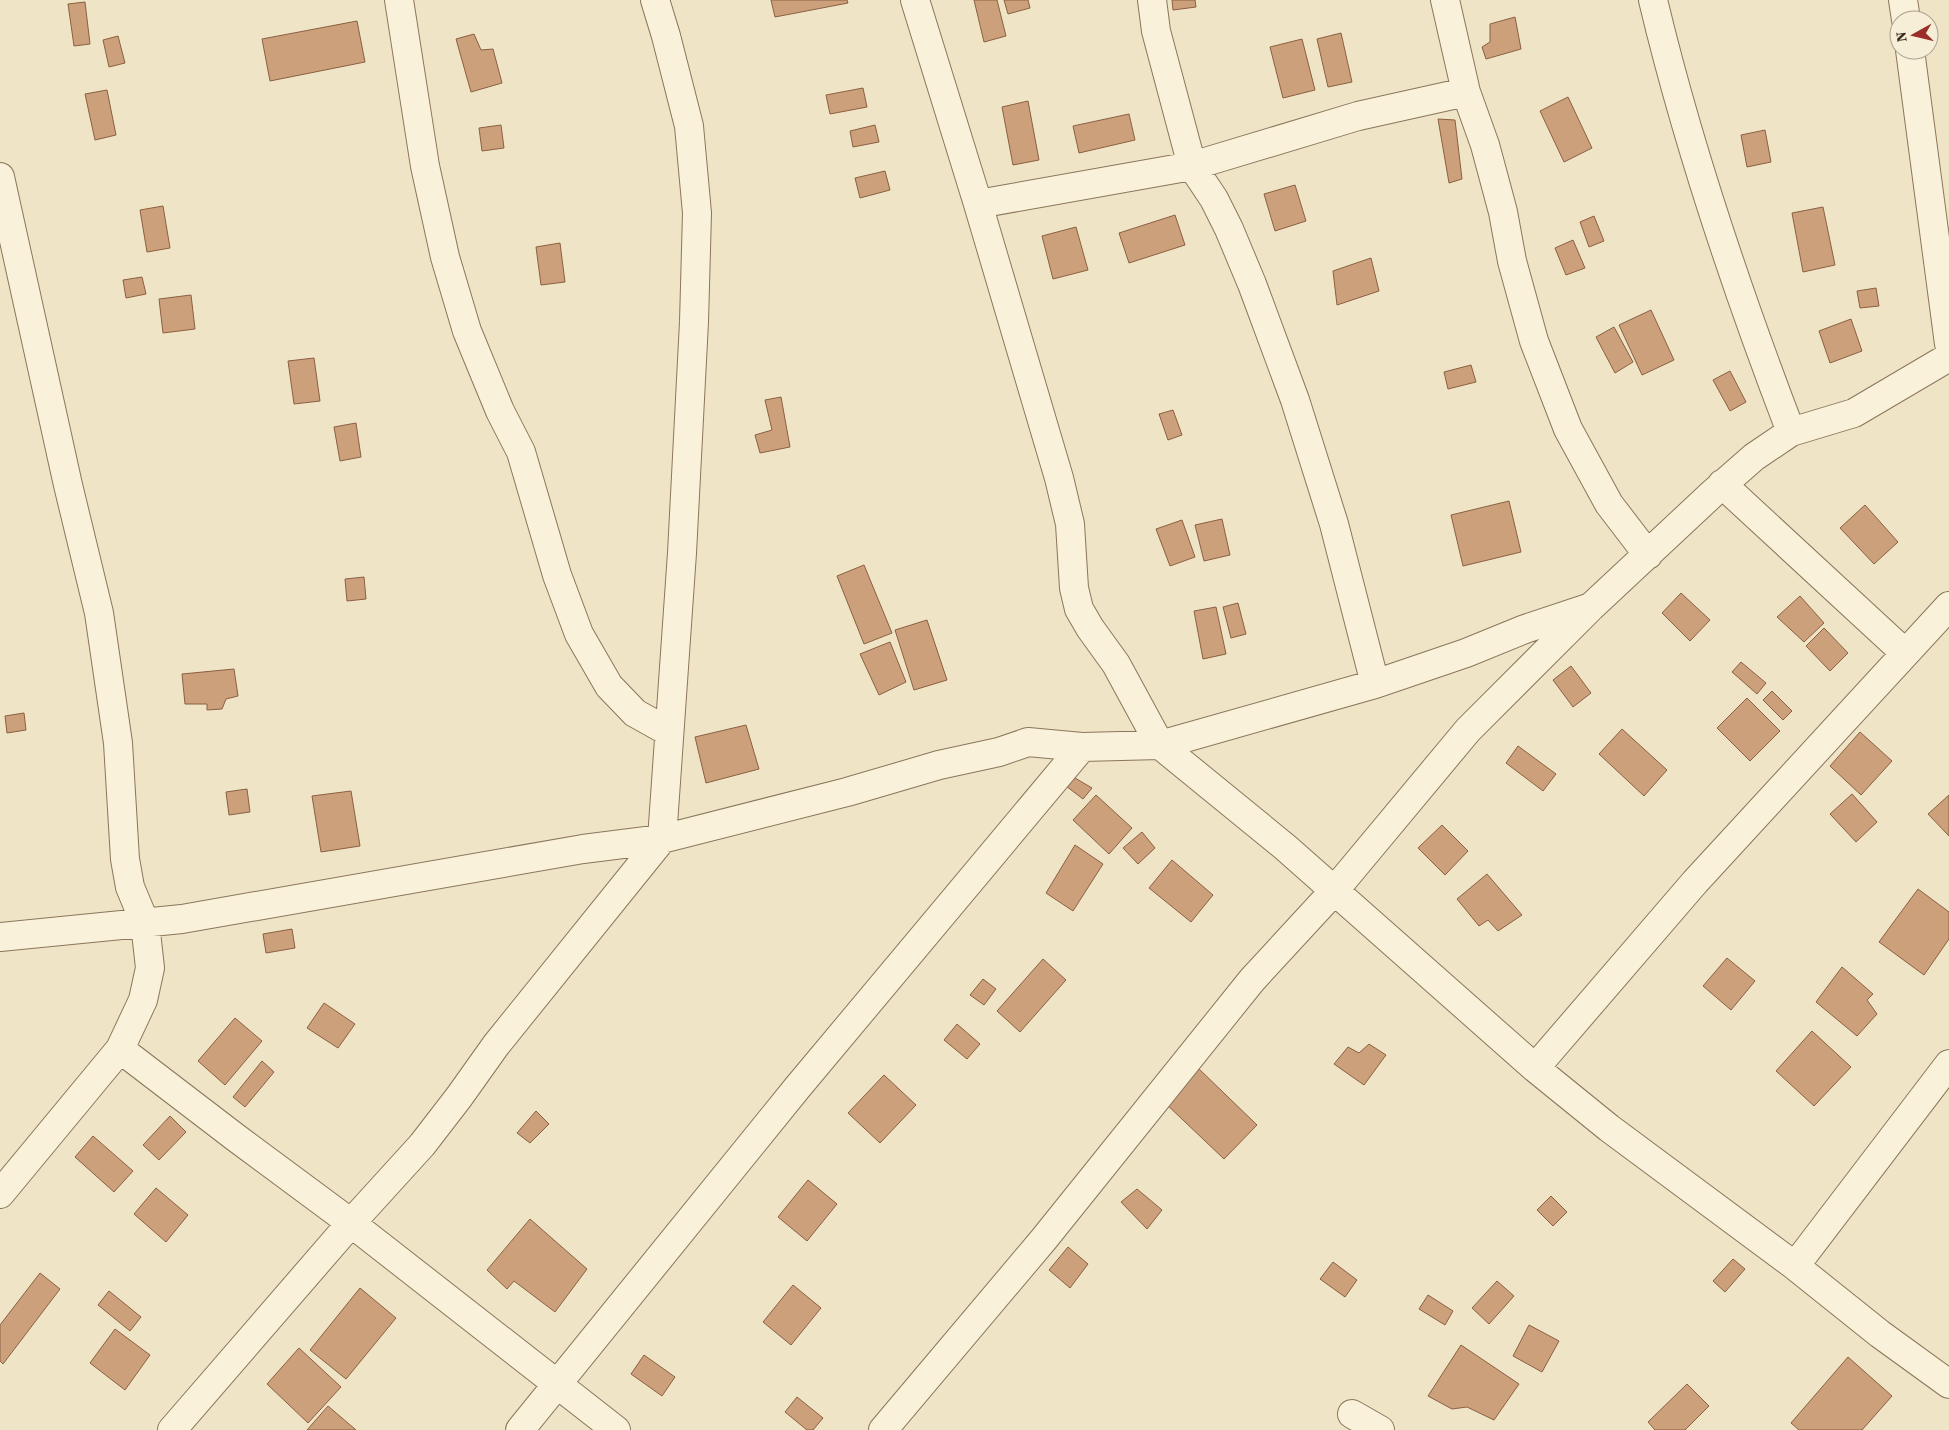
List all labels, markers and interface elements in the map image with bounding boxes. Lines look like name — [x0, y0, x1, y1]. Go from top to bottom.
north arrow — [1889, 10, 1939, 60]
text: N — [1891, 30, 1912, 43]

